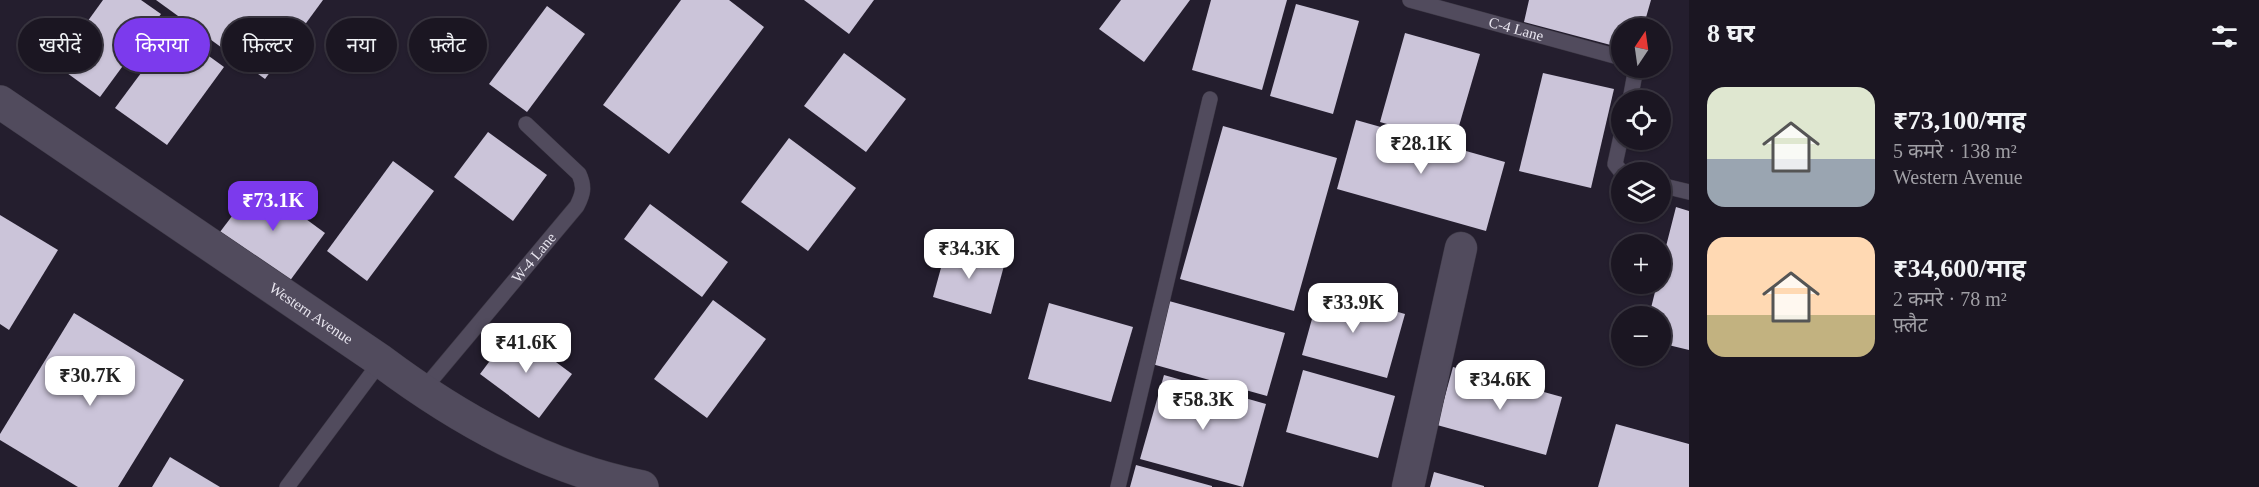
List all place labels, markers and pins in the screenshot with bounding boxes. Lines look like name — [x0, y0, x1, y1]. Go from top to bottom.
pin: ₹28.1K — [1372, 124, 1470, 175]
pin: ₹73.1K — [224, 181, 322, 232]
pin: ₹34.3K — [920, 229, 1018, 280]
pin: ₹33.9K — [1304, 283, 1402, 334]
pin: ₹41.6K — [477, 323, 575, 374]
pin: ₹30.7K — [41, 356, 139, 407]
pin: ₹34.6K — [1451, 360, 1549, 411]
pin: ₹58.3K — [1154, 380, 1252, 431]

